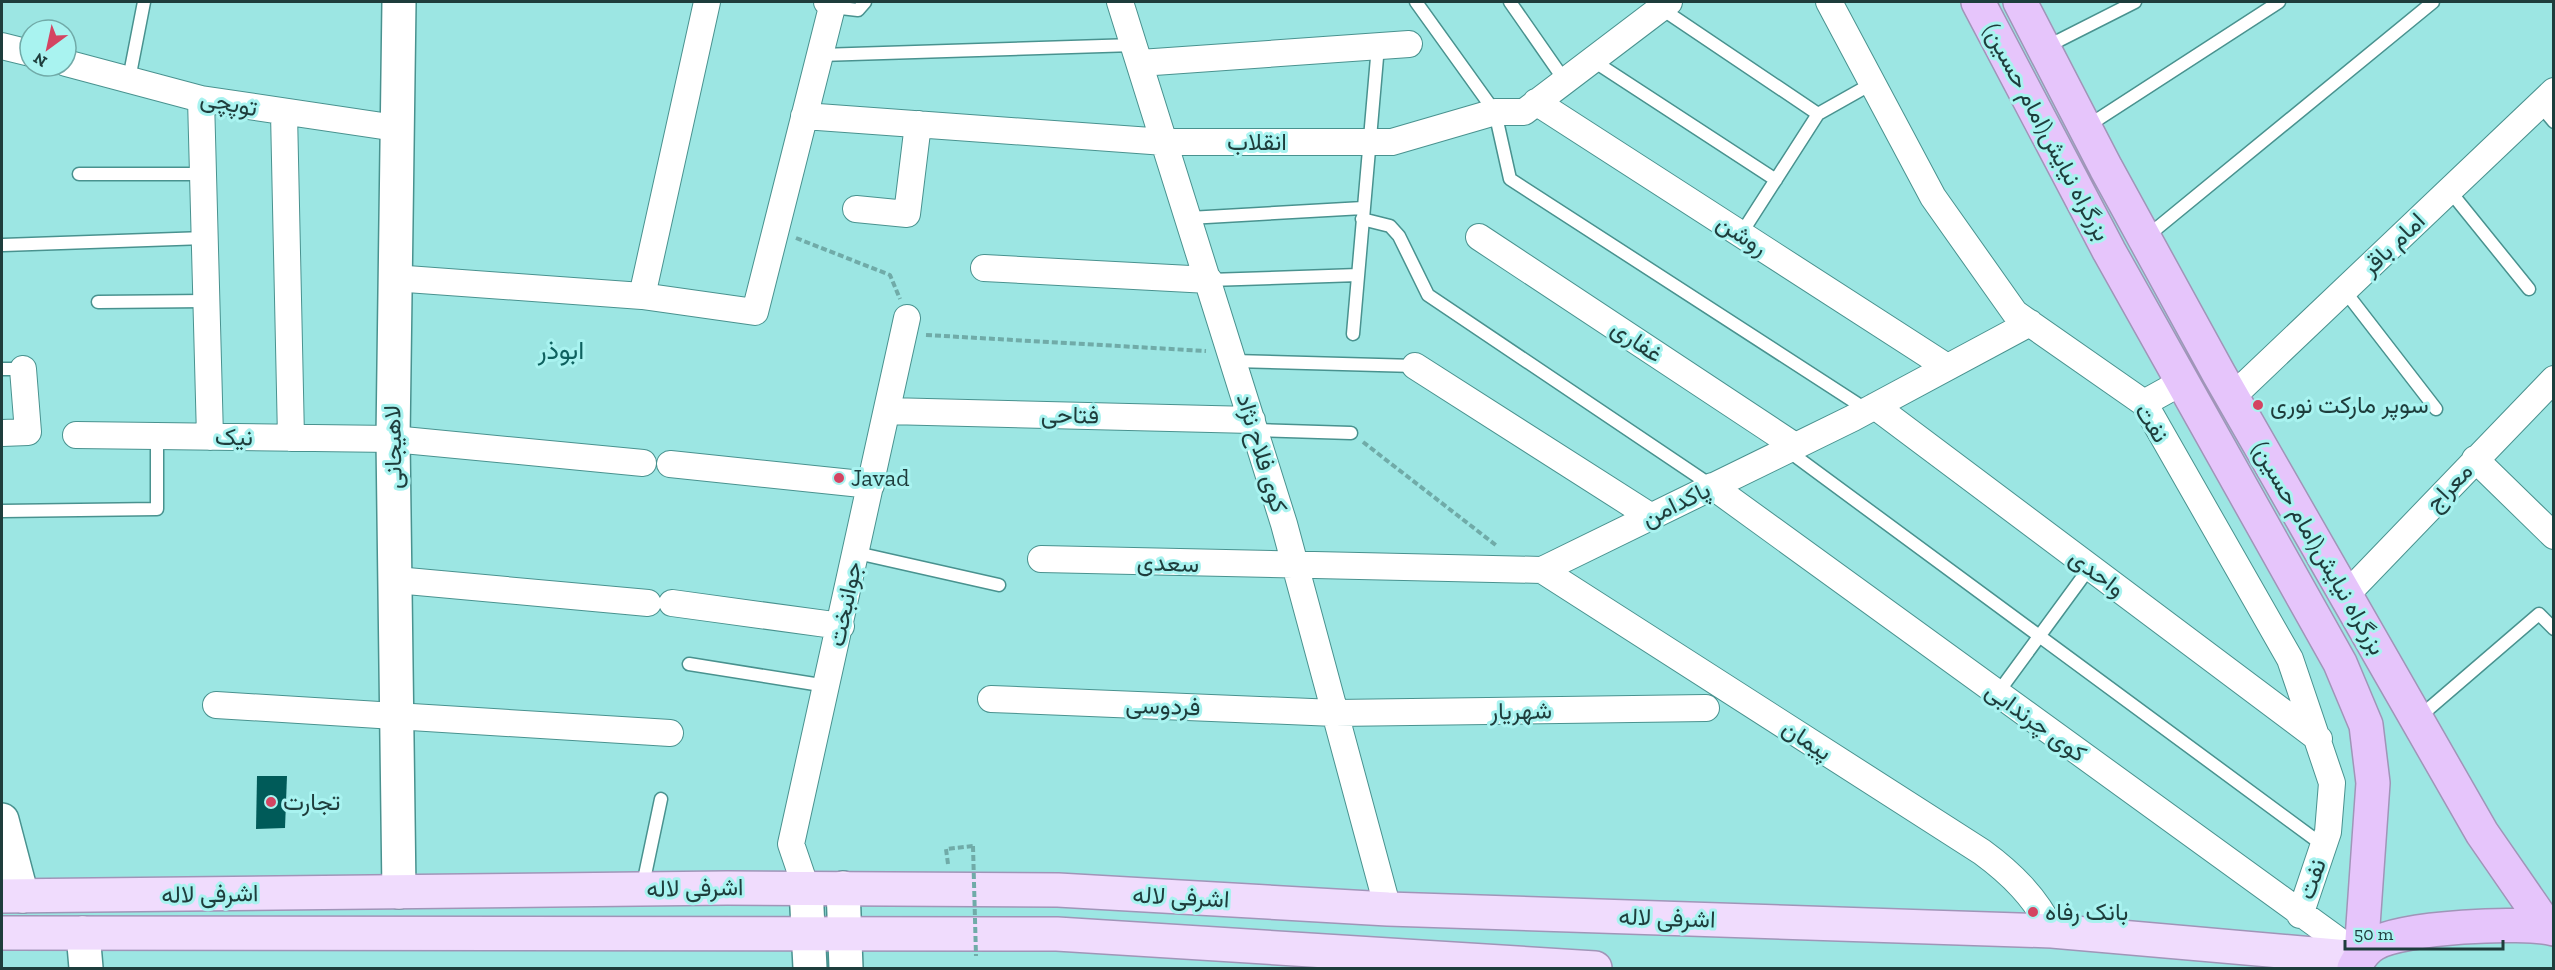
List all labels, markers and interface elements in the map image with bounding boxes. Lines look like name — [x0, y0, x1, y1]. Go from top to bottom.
north arrow — [18, 18, 78, 78]
street label: بزرگراه نیایش(امام حسین) — [1976, 18, 2117, 246]
text: N — [30, 49, 50, 71]
street label: توپچی — [198, 83, 260, 124]
street label: انقلاب — [1227, 127, 1287, 156]
street label: امام باقر — [2354, 206, 2432, 283]
street label: روشن — [1711, 208, 1773, 262]
street label: غفاری — [1605, 313, 1669, 369]
district label: ابوذر — [537, 334, 584, 366]
street label: کوی فلاح نژاد — [1229, 390, 1294, 516]
place label: سوپر مارکت نوری — [2270, 390, 2429, 421]
street label: نفت — [2129, 398, 2176, 448]
marker: سوپر مارکت نوری — [2251, 398, 2265, 412]
street label: فتاحی — [1041, 399, 1099, 430]
street label: لاهیجانی — [377, 405, 408, 489]
street label: نیک — [215, 422, 253, 451]
street label: بزرگراه نیایش(امام حسین) — [2245, 436, 2393, 661]
street label: معراج — [2419, 456, 2480, 518]
place label: Javad — [851, 463, 909, 492]
marker: Javad — [832, 471, 846, 485]
street label: پاکدامن — [1637, 475, 1716, 534]
street label: واحدی — [2063, 542, 2131, 604]
street label: سعدی — [1136, 547, 1200, 578]
street label: جوانبخت — [821, 559, 869, 649]
street label: کوی چرندابی — [1979, 675, 2092, 769]
street label: فردوسی — [1125, 690, 1201, 722]
street label: شهریار — [1489, 695, 1552, 727]
street label: پیمان — [1776, 713, 1838, 768]
place label: تجارت — [283, 787, 340, 817]
marker: تجارت — [264, 795, 278, 809]
street label: نفت — [2291, 855, 2332, 903]
street label: اشرفی لاله — [646, 872, 744, 904]
street label: اشرفی لاله — [161, 878, 259, 910]
street label: اشرفی لاله — [1132, 879, 1230, 915]
place label: بانک رفاه — [2045, 897, 2128, 927]
street label: اشرفی لاله — [1618, 901, 1716, 935]
marker: بانک رفاه — [2026, 905, 2040, 919]
scale bar — [2345, 913, 2502, 951]
text: 50 m — [2354, 923, 2394, 945]

